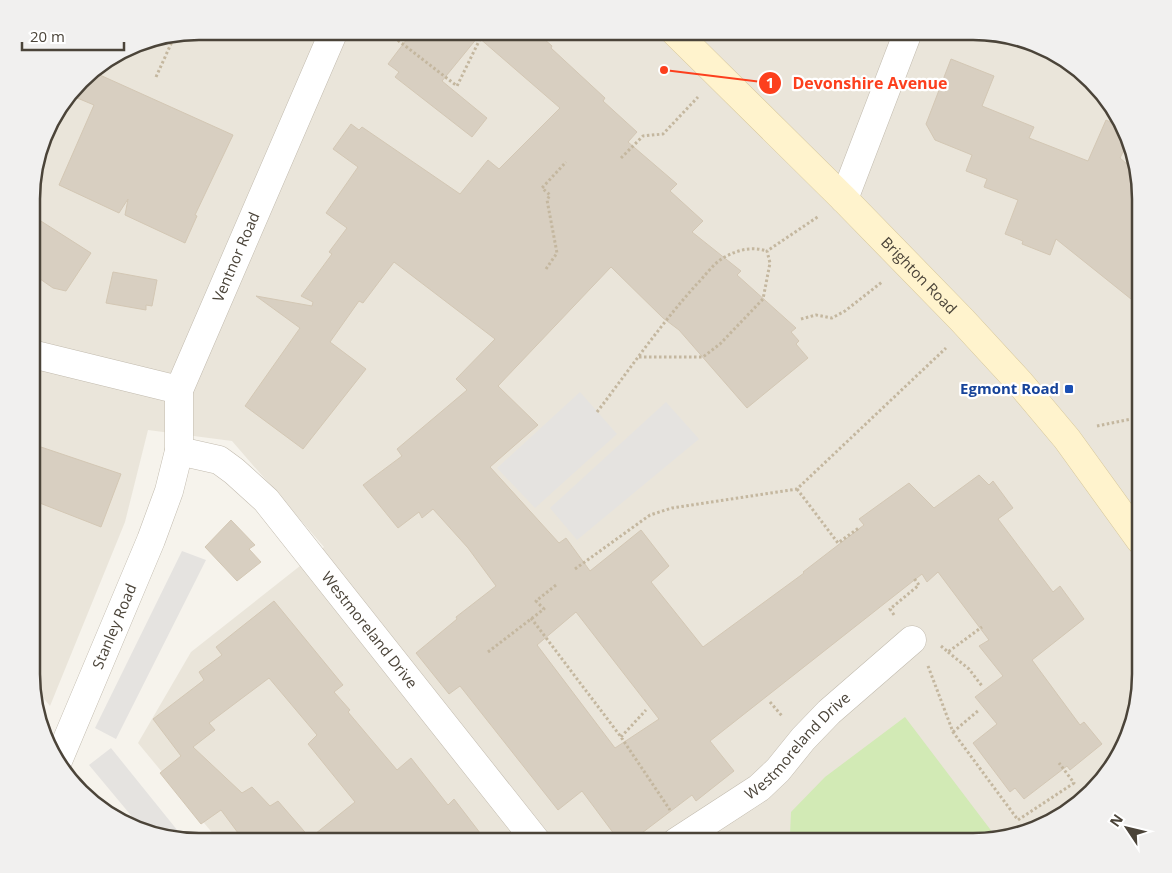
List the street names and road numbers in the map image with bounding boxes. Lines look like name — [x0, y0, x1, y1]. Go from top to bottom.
street label: Ventnor Road — [207, 209, 264, 305]
street label: Brighton Road — [877, 232, 962, 318]
street label: Westmoreland Drive — [318, 567, 422, 692]
street label: Stanley Road — [87, 580, 140, 672]
street label: Westmoreland Drive — [741, 687, 854, 804]

